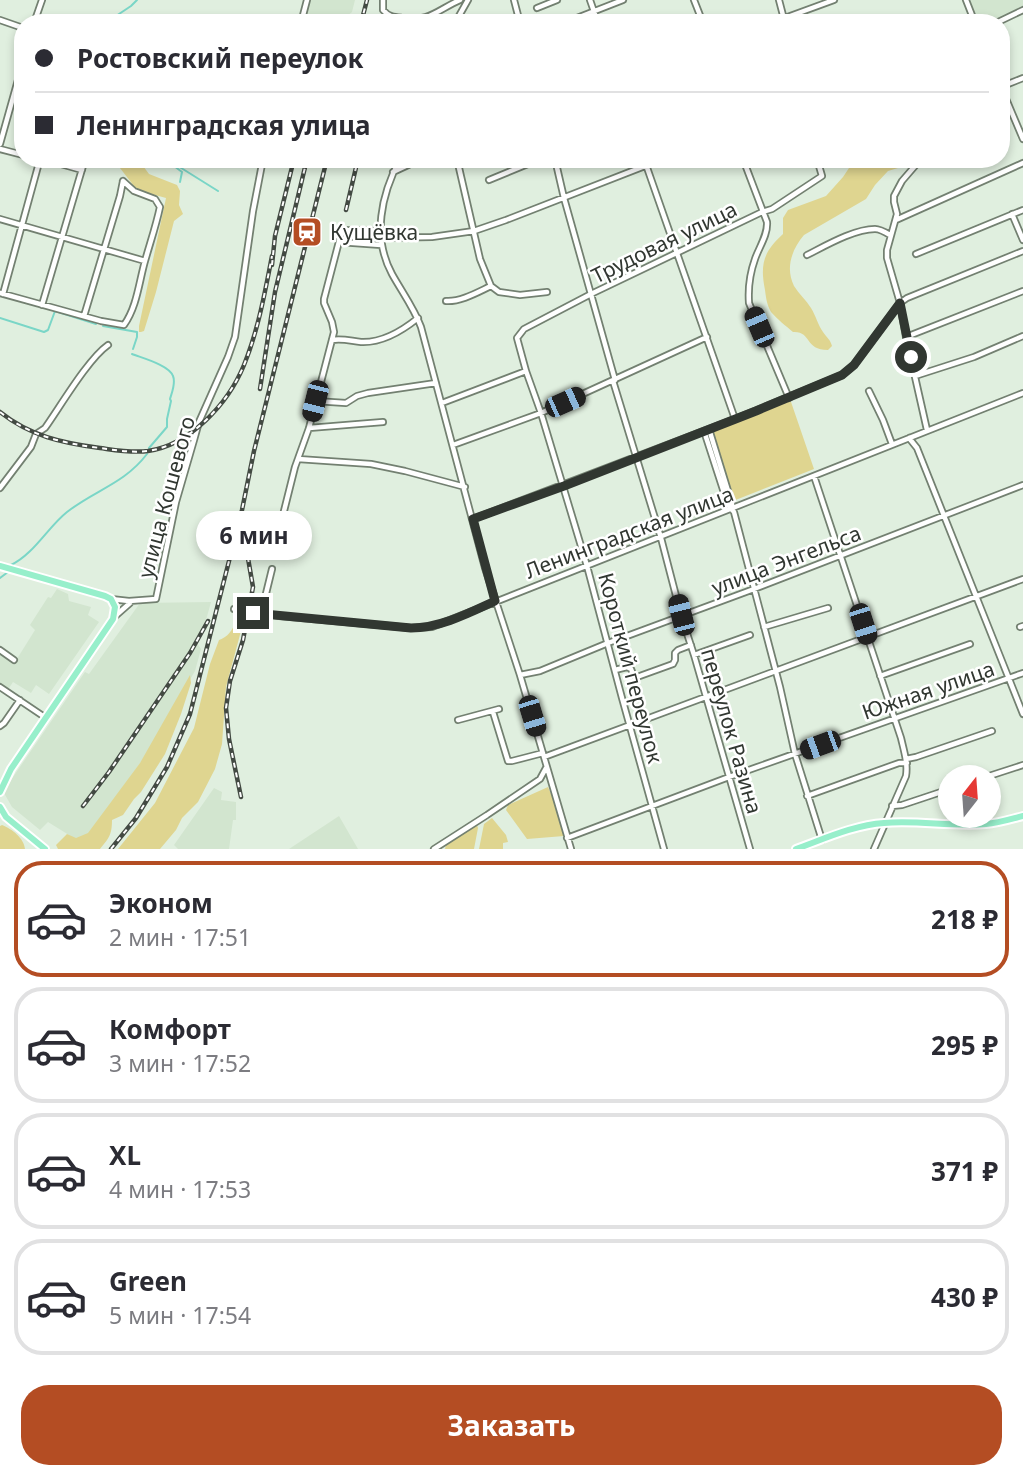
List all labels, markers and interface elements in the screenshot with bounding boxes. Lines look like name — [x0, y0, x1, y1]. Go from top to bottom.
text: Ростовский переулок — [77, 40, 364, 76]
text: Ленинградская улица — [77, 107, 371, 143]
street label: Трудовая улица — [587, 195, 741, 289]
station icon: Кущёвка — [290, 215, 324, 249]
place label: Кущёвка — [330, 218, 418, 246]
car — [742, 304, 777, 350]
route start — [895, 341, 927, 373]
car — [300, 378, 331, 424]
car — [542, 384, 589, 420]
street label: улица Кошевого — [131, 413, 201, 581]
street label: Ленинградская улица — [521, 479, 737, 585]
callout: 6 мин — [195, 512, 311, 560]
text: 6 мин — [220, 519, 288, 551]
street label: улица Энгельса — [707, 519, 865, 601]
street label: Короткий переулок — [592, 570, 670, 766]
car — [666, 592, 697, 638]
route end — [237, 597, 269, 629]
car — [847, 601, 880, 647]
street label: переулок Разина — [695, 645, 769, 817]
street label: Южная улица — [858, 654, 998, 726]
car — [516, 693, 549, 739]
car — [797, 728, 844, 762]
north arrow — [938, 765, 1001, 828]
map controls — [938, 765, 1001, 828]
text: Эконом — [109, 885, 213, 921]
icon: car — [25, 888, 88, 951]
text: 218 ₽ — [931, 901, 998, 937]
text: 2 мин · 17:51 — [109, 921, 251, 953]
text: Комфорт — [109, 1011, 231, 1047]
icon: car — [25, 1014, 88, 1077]
text: 295 ₽ — [931, 1027, 998, 1063]
text: 3 мин · 17:52 — [109, 1047, 251, 1079]
text: XL — [109, 1137, 141, 1173]
icon: car — [25, 1140, 88, 1203]
text: 371 ₽ — [931, 1153, 998, 1189]
text: 4 мин · 17:53 — [109, 1173, 251, 1205]
text: Green — [109, 1263, 187, 1299]
icon: car — [25, 1266, 88, 1329]
text: 430 ₽ — [931, 1279, 998, 1315]
text: 5 мин · 17:54 — [109, 1299, 251, 1331]
button: Заказать — [21, 1385, 1002, 1465]

